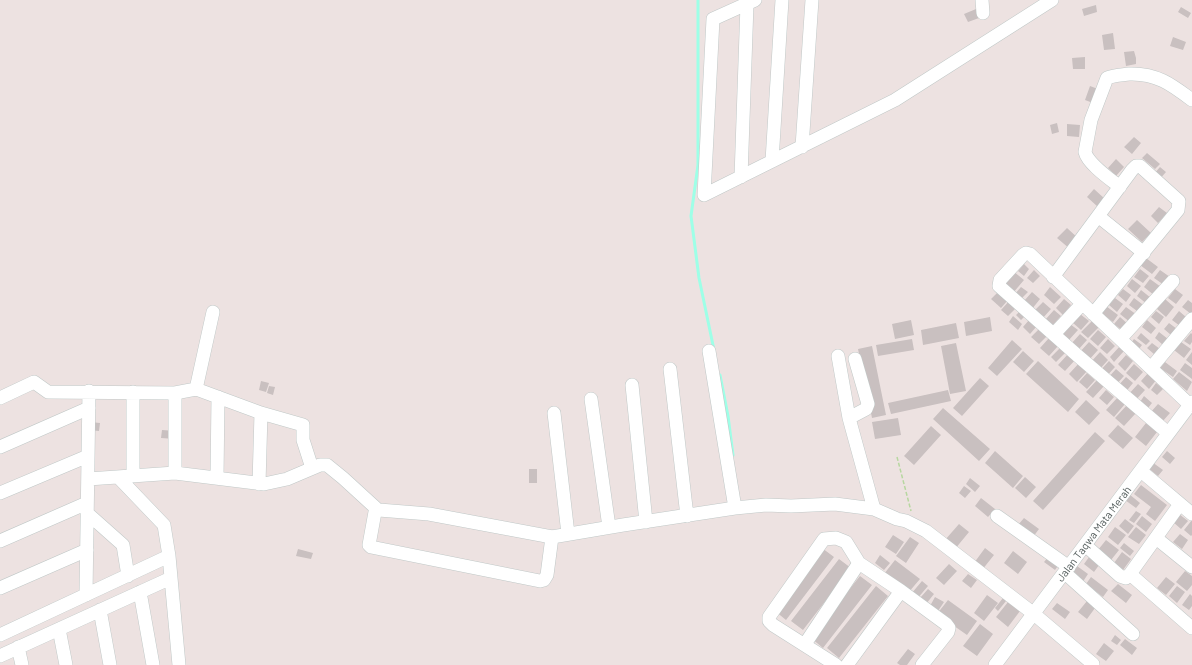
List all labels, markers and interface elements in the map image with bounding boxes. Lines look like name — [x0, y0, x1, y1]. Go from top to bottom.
street label: Jalan Taqwa Mata Merah — [1054, 484, 1134, 584]

